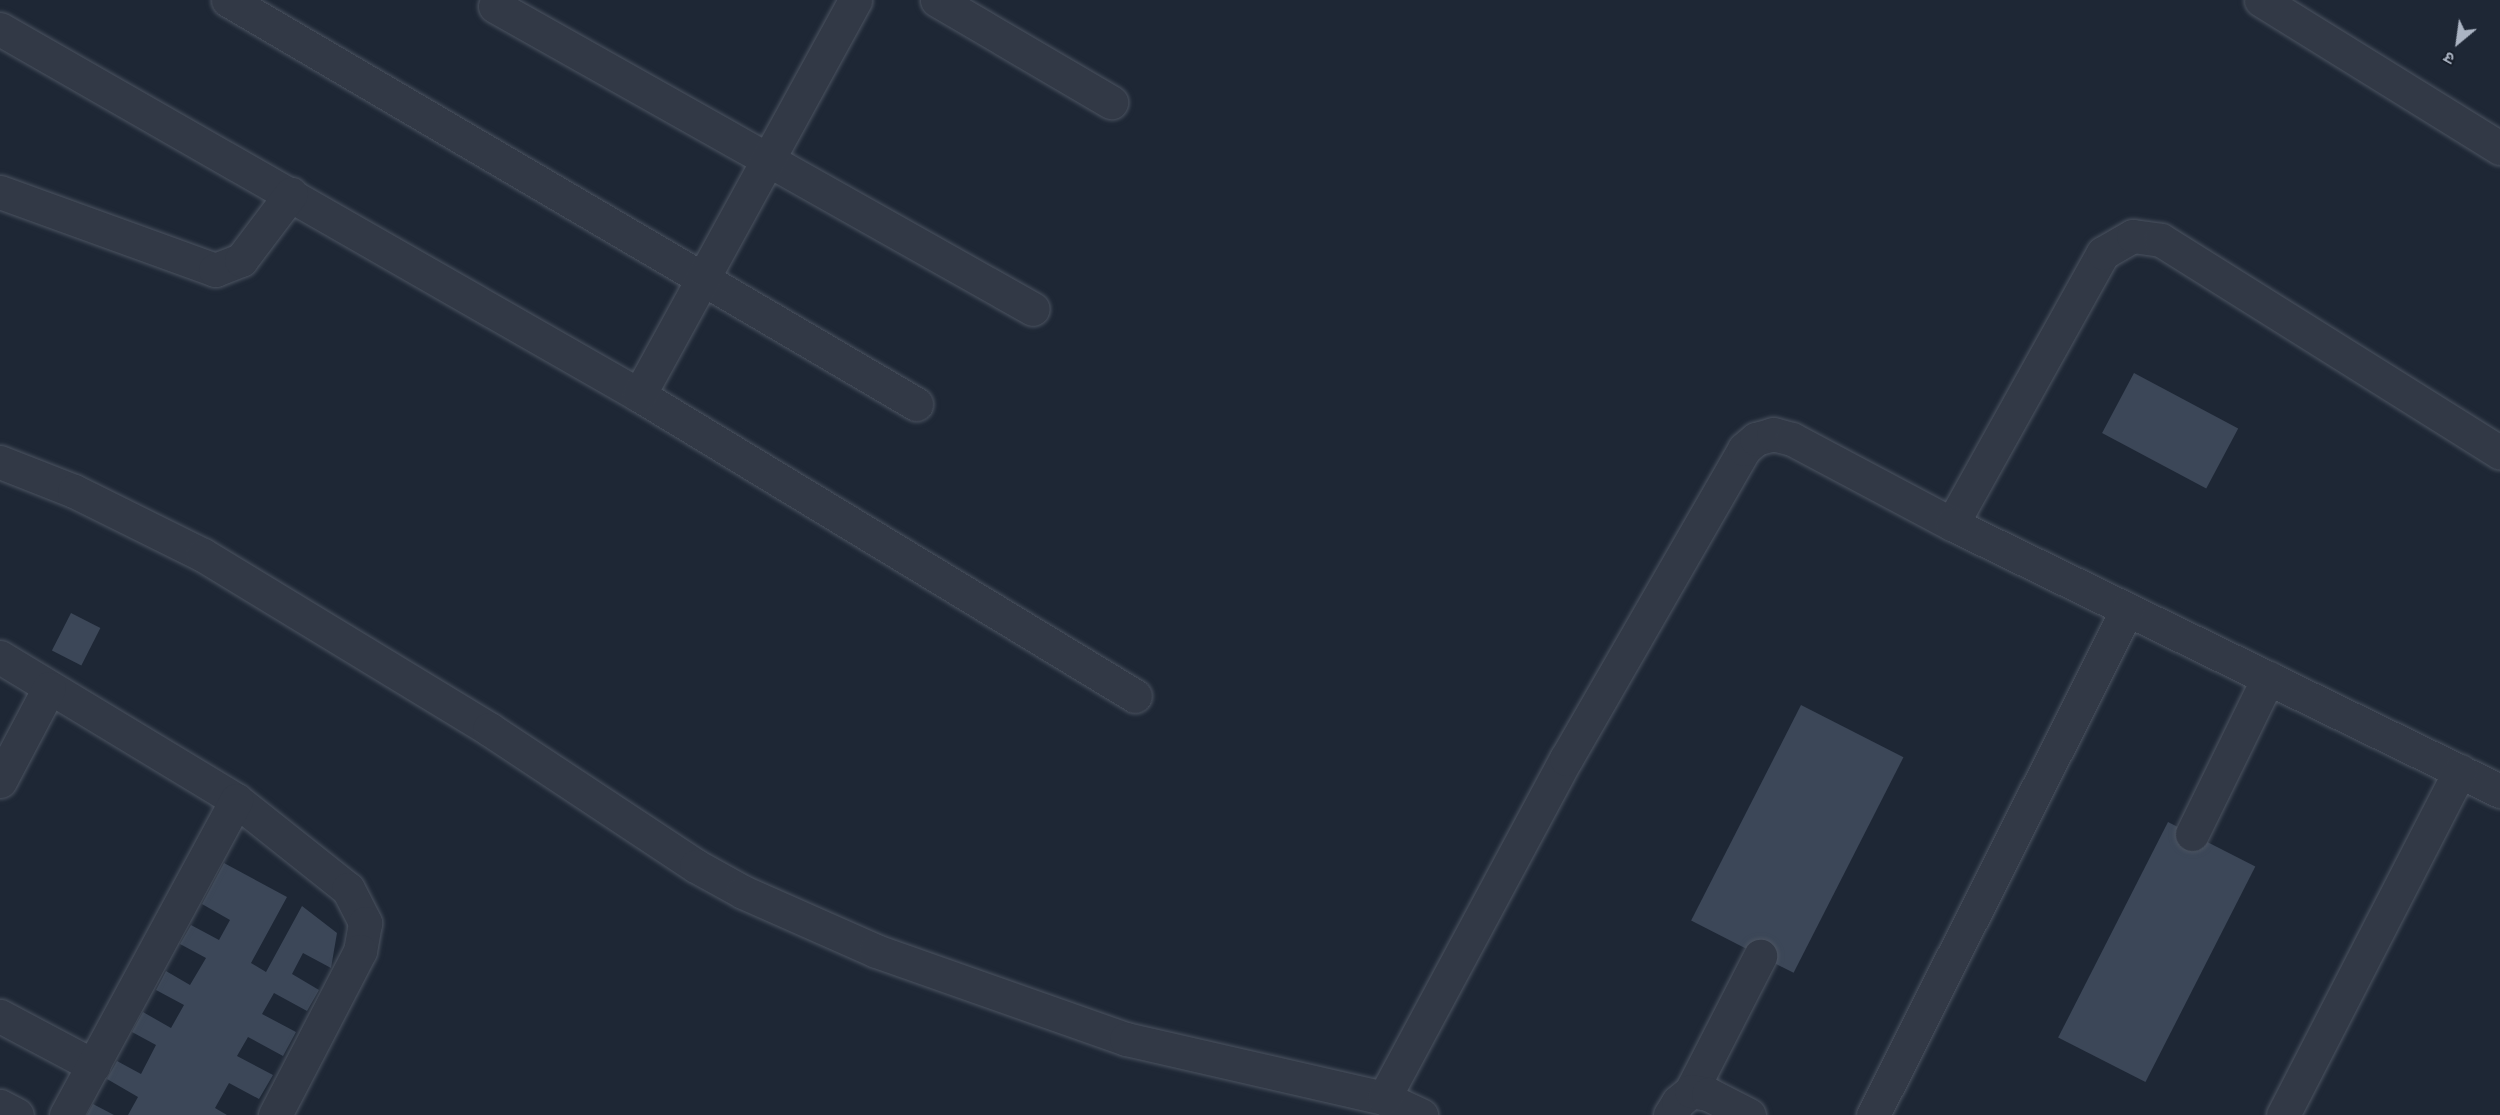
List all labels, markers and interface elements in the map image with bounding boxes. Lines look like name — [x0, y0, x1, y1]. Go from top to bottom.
north arrow — [2428, 12, 2488, 72]
text: उ — [2440, 47, 2458, 70]

